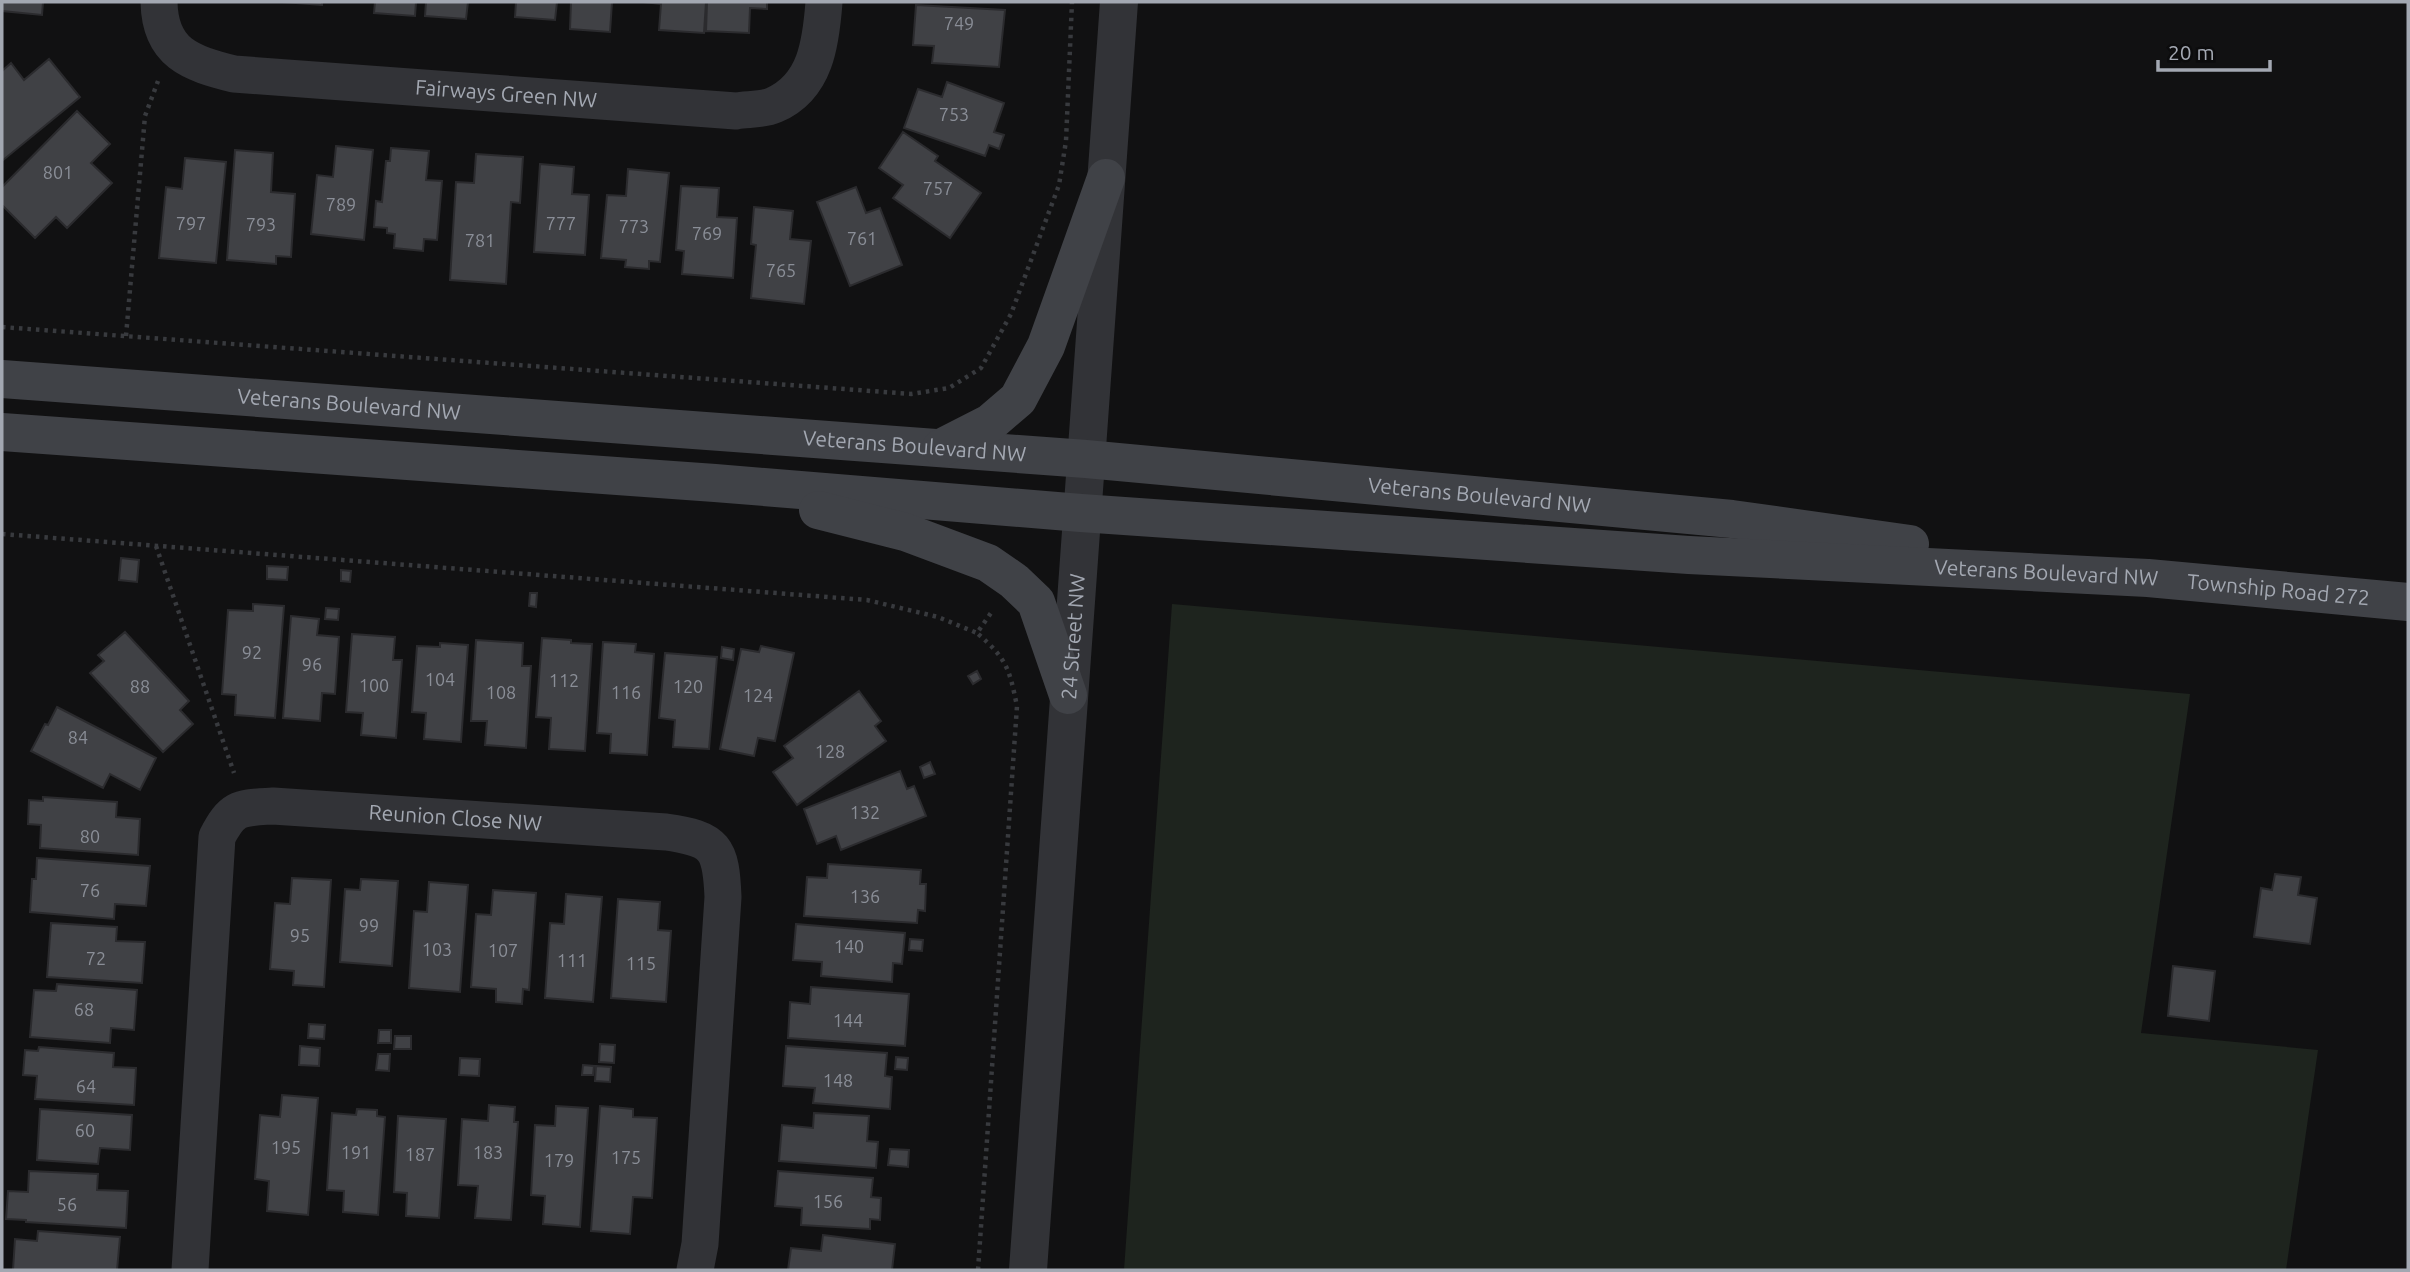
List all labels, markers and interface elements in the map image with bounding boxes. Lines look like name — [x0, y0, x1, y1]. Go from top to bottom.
house number: 749 — [944, 13, 974, 33]
scale bar — [2158, 28, 2270, 72]
text: 20 m — [2168, 40, 2215, 64]
street label: Fairways Green NW — [414, 74, 598, 112]
house number: 753 — [939, 104, 969, 124]
house number: 801 — [43, 162, 73, 182]
house number: 757 — [923, 178, 953, 198]
house number: 789 — [326, 194, 356, 214]
house number: 797 — [176, 213, 206, 233]
house number: 777 — [546, 213, 576, 233]
house number: 793 — [246, 214, 276, 234]
house number: 773 — [619, 216, 649, 236]
house number: 769 — [692, 223, 722, 243]
house number: 761 — [847, 228, 877, 248]
house number: 781 — [465, 230, 495, 250]
house number: 765 — [766, 260, 796, 280]
street label: Veterans Boulevard NW — [237, 383, 462, 424]
street label: Veterans Boulevard NW — [802, 425, 1027, 466]
street label: Veterans Boulevard NW — [1367, 472, 1592, 517]
street label: Veterans Boulevard NW — [1934, 554, 2159, 590]
street label: Township Road 272 — [2186, 569, 2371, 609]
street label: 24 Street NW — [1056, 573, 1089, 700]
house number: 92 — [242, 642, 262, 662]
house number: 96 — [302, 654, 322, 674]
house number: 104 — [425, 669, 455, 689]
house number: 112 — [549, 670, 579, 690]
house number: 100 — [359, 675, 389, 695]
house number: 88 — [130, 676, 150, 696]
house number: 120 — [673, 676, 703, 696]
house number: 108 — [486, 682, 516, 702]
house number: 116 — [611, 682, 641, 702]
house number: 124 — [743, 685, 773, 705]
house number: 84 — [68, 727, 88, 747]
house number: 128 — [815, 741, 845, 761]
street label: Reunion Close NW — [368, 799, 543, 835]
house number: 132 — [850, 802, 880, 822]
house number: 80 — [80, 826, 100, 846]
house number: 76 — [80, 880, 100, 900]
house number: 136 — [850, 886, 880, 906]
house number: 99 — [359, 915, 379, 935]
house number: 95 — [290, 925, 310, 945]
house number: 140 — [834, 936, 864, 956]
house number: 103 — [422, 939, 452, 959]
house number: 107 — [488, 940, 518, 960]
house number: 72 — [86, 948, 106, 968]
house number: 111 — [557, 950, 587, 970]
house number: 115 — [626, 953, 656, 973]
house number: 68 — [74, 999, 94, 1019]
house number: 144 — [833, 1010, 863, 1030]
house number: 148 — [823, 1070, 853, 1090]
house number: 64 — [76, 1076, 96, 1096]
house number: 60 — [75, 1120, 95, 1140]
house number: 195 — [271, 1137, 301, 1157]
house number: 191 — [341, 1142, 371, 1162]
house number: 183 — [473, 1142, 503, 1162]
house number: 187 — [405, 1144, 435, 1164]
house number: 175 — [611, 1147, 641, 1167]
house number: 179 — [544, 1150, 574, 1170]
house number: 156 — [813, 1191, 843, 1211]
house number: 56 — [57, 1194, 77, 1214]

